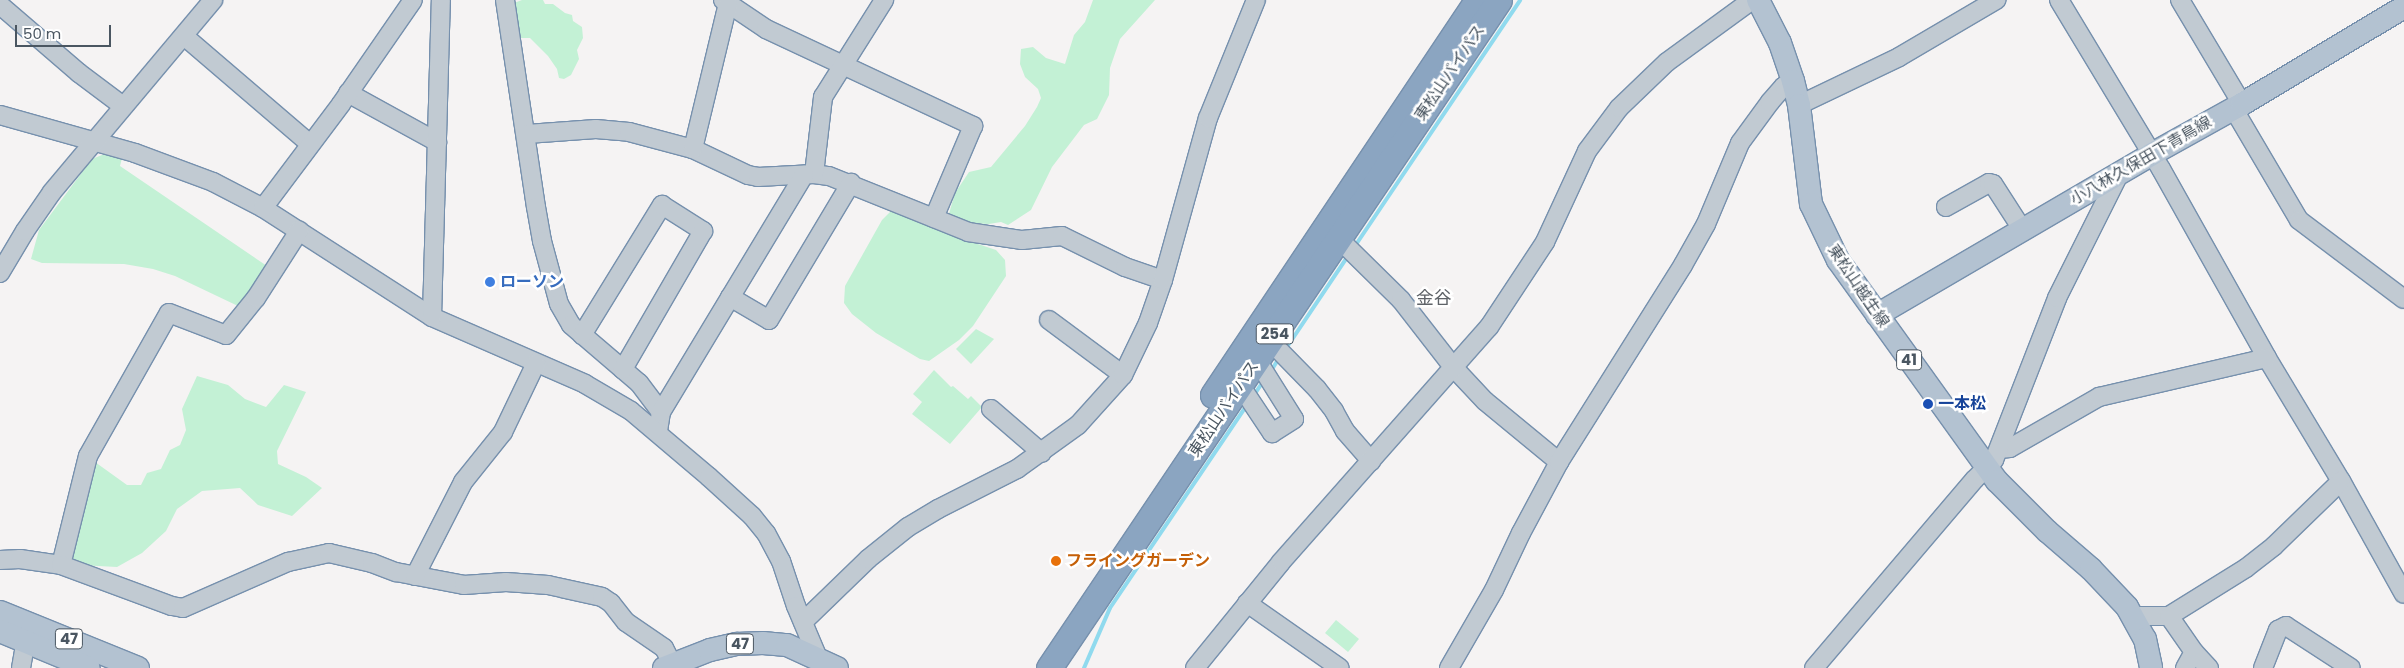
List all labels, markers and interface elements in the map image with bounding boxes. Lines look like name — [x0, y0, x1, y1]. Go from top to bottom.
scale bar — [18, 15, 114, 47]
street label: 東松山バイパス — [1411, 21, 1489, 125]
text: 50 m — [23, 23, 61, 44]
street label: 小八林久保田下青鳥線 — [2067, 113, 2215, 209]
street label: 東松山越生線 — [1823, 241, 1893, 331]
place label: ローソン — [500, 272, 564, 292]
marker: ローソン — [484, 276, 496, 288]
district label: 金谷 — [1416, 287, 1452, 309]
road number: 254 — [1255, 322, 1295, 346]
road number: 41 — [1895, 348, 1923, 372]
street label: 東松山バイパス — [1185, 357, 1263, 461]
place label: 一本松 — [1938, 394, 1986, 414]
marker: 一本松 — [1922, 398, 1934, 410]
place label: フライングガーデン — [1066, 551, 1210, 571]
marker: フライングガーデン — [1050, 555, 1062, 567]
road number: 47 — [54, 626, 84, 652]
road number: 47 — [725, 632, 755, 656]

